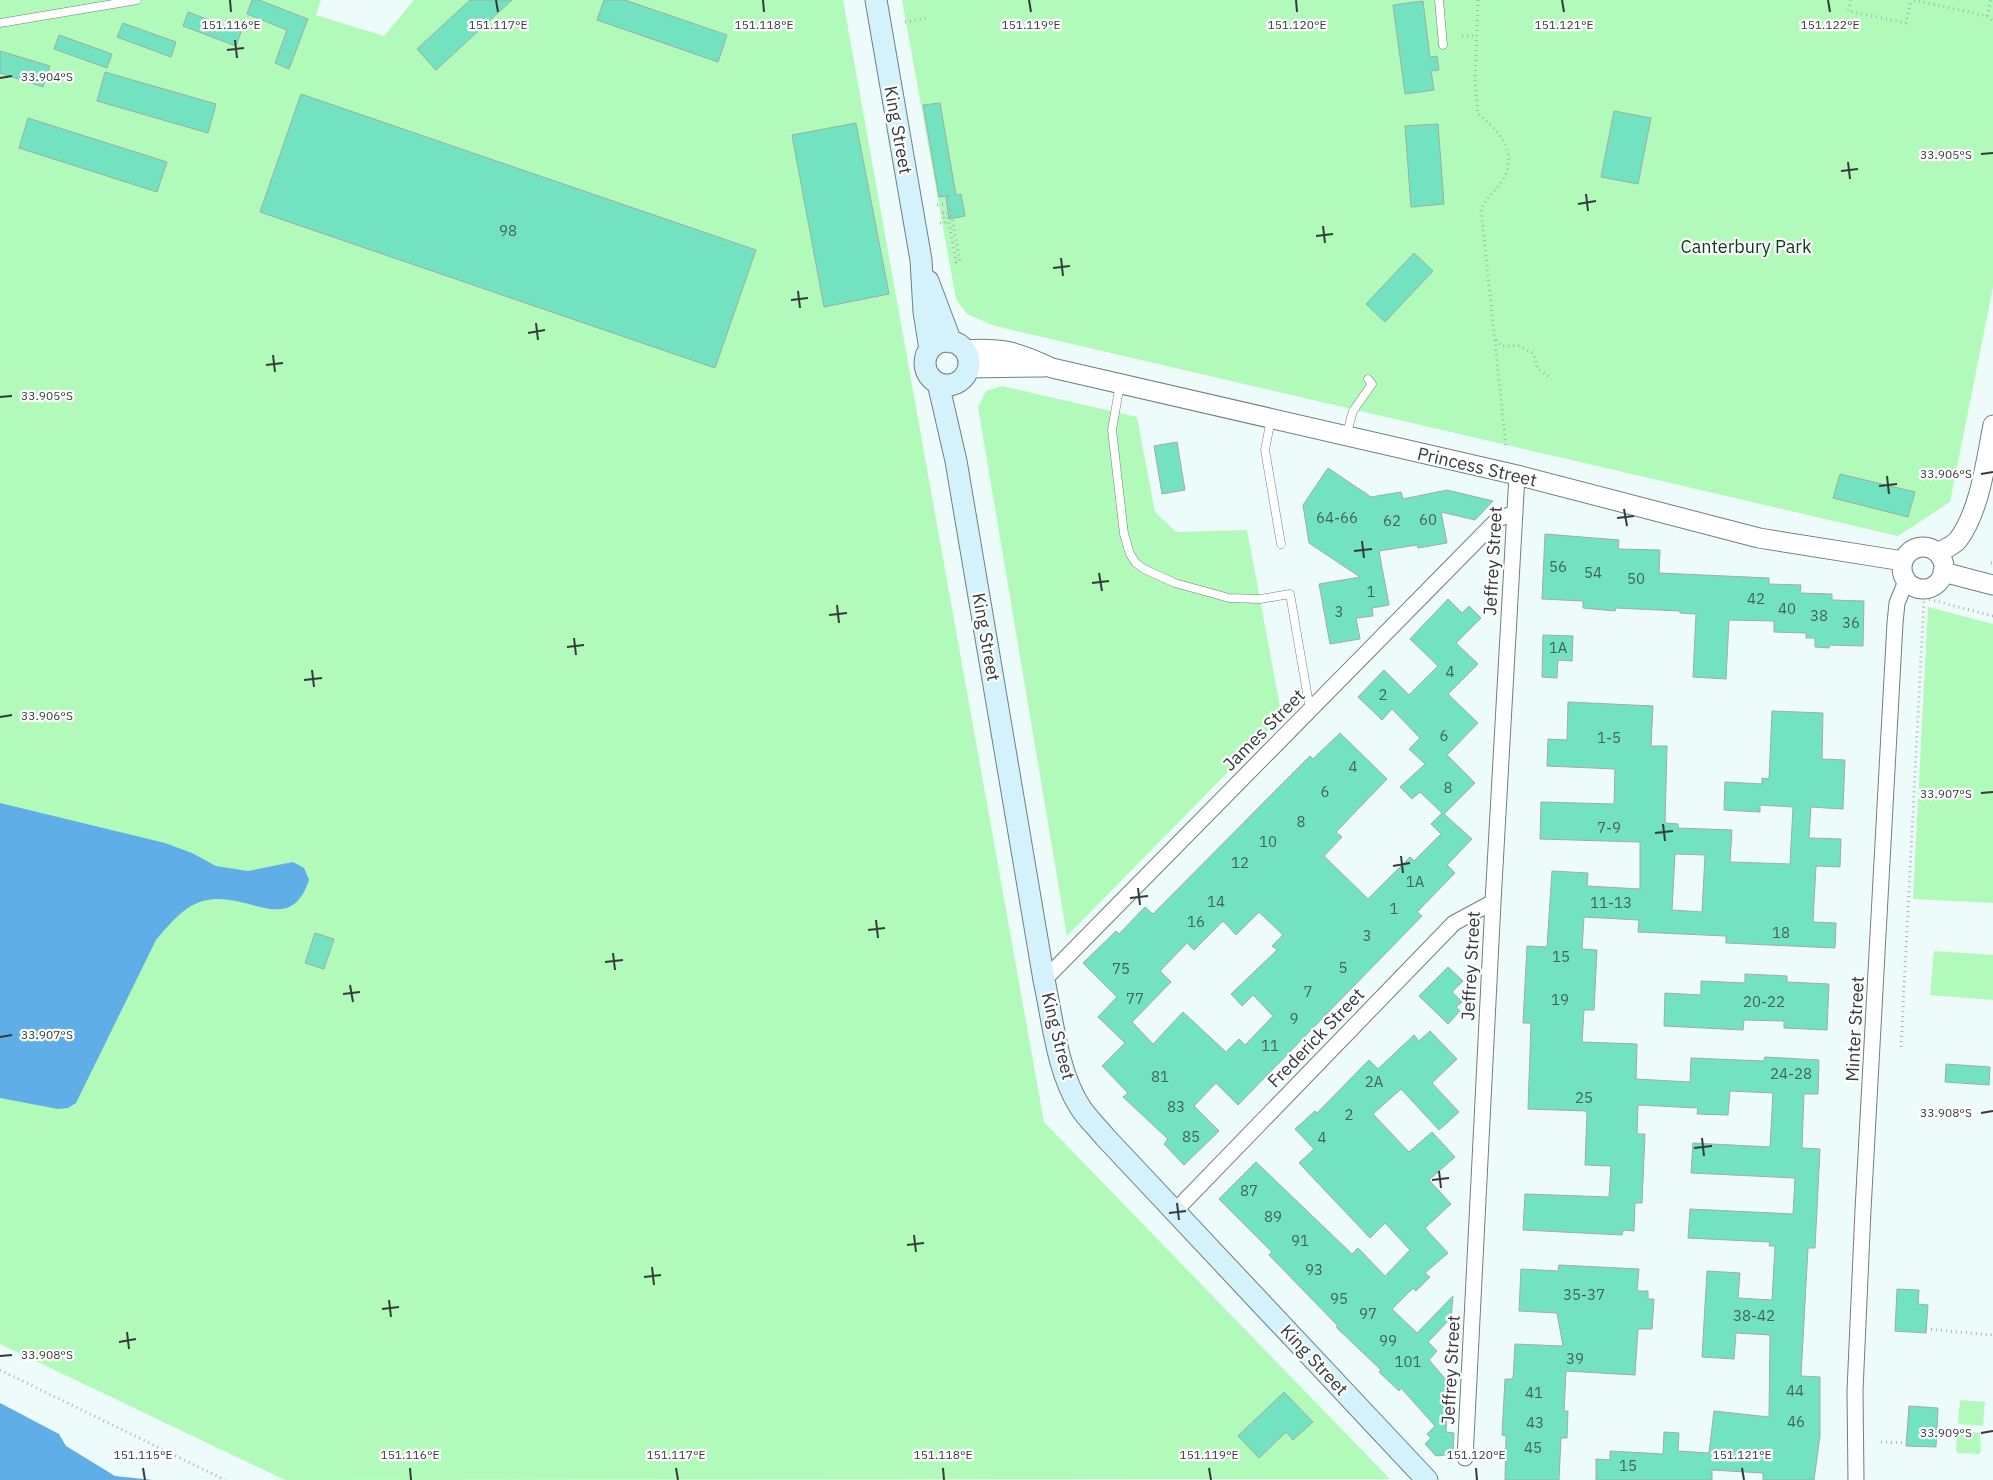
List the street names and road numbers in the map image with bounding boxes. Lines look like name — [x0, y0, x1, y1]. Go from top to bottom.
street label: King Street — [879, 84, 918, 176]
street label: Princess Street — [1415, 442, 1539, 491]
street label: Jeffrey Street — [1478, 506, 1507, 616]
street label: King Street — [967, 591, 1006, 683]
street label: James Street — [1218, 684, 1310, 776]
street label: Jeffrey Street — [1456, 911, 1485, 1021]
street label: Minter Street — [1840, 976, 1869, 1082]
street label: Frederick Street — [1262, 983, 1369, 1092]
street label: King Street — [1037, 990, 1080, 1082]
street label: Jeffrey Street — [1436, 1315, 1465, 1425]
street label: King Street — [1276, 1319, 1353, 1400]

